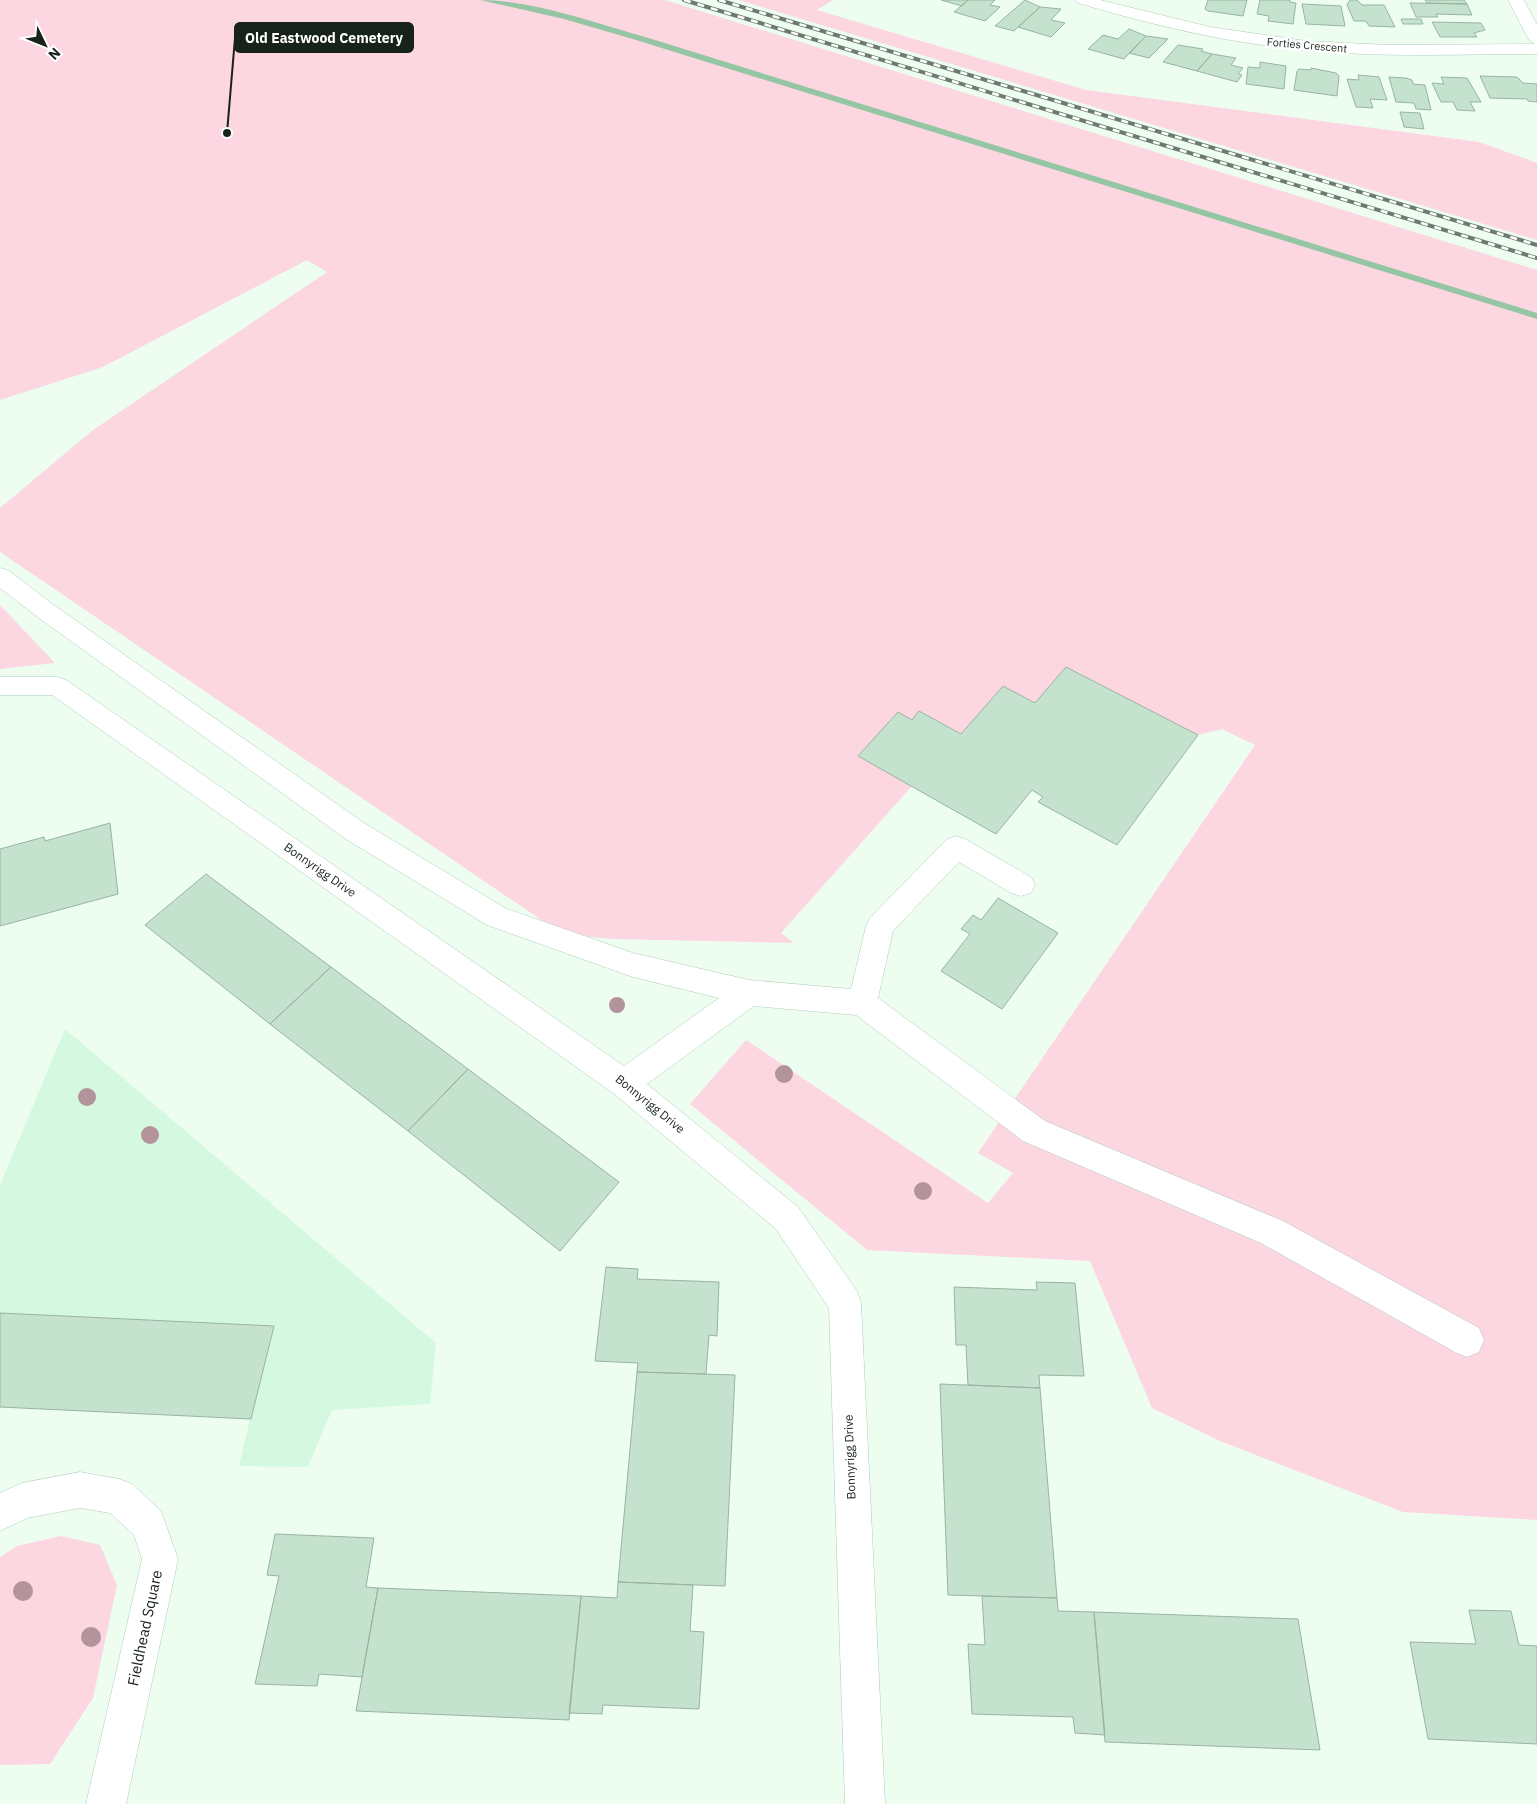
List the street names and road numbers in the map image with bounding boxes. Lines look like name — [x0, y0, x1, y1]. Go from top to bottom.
street label: Forties Crescent — [1266, 35, 1348, 55]
street label: Bonnyrigg Drive — [281, 839, 360, 900]
street label: Bonnyrigg Drive — [613, 1071, 688, 1136]
street label: Bonnyrigg Drive — [841, 1414, 858, 1500]
street label: Fieldhead Square — [123, 1568, 166, 1687]

